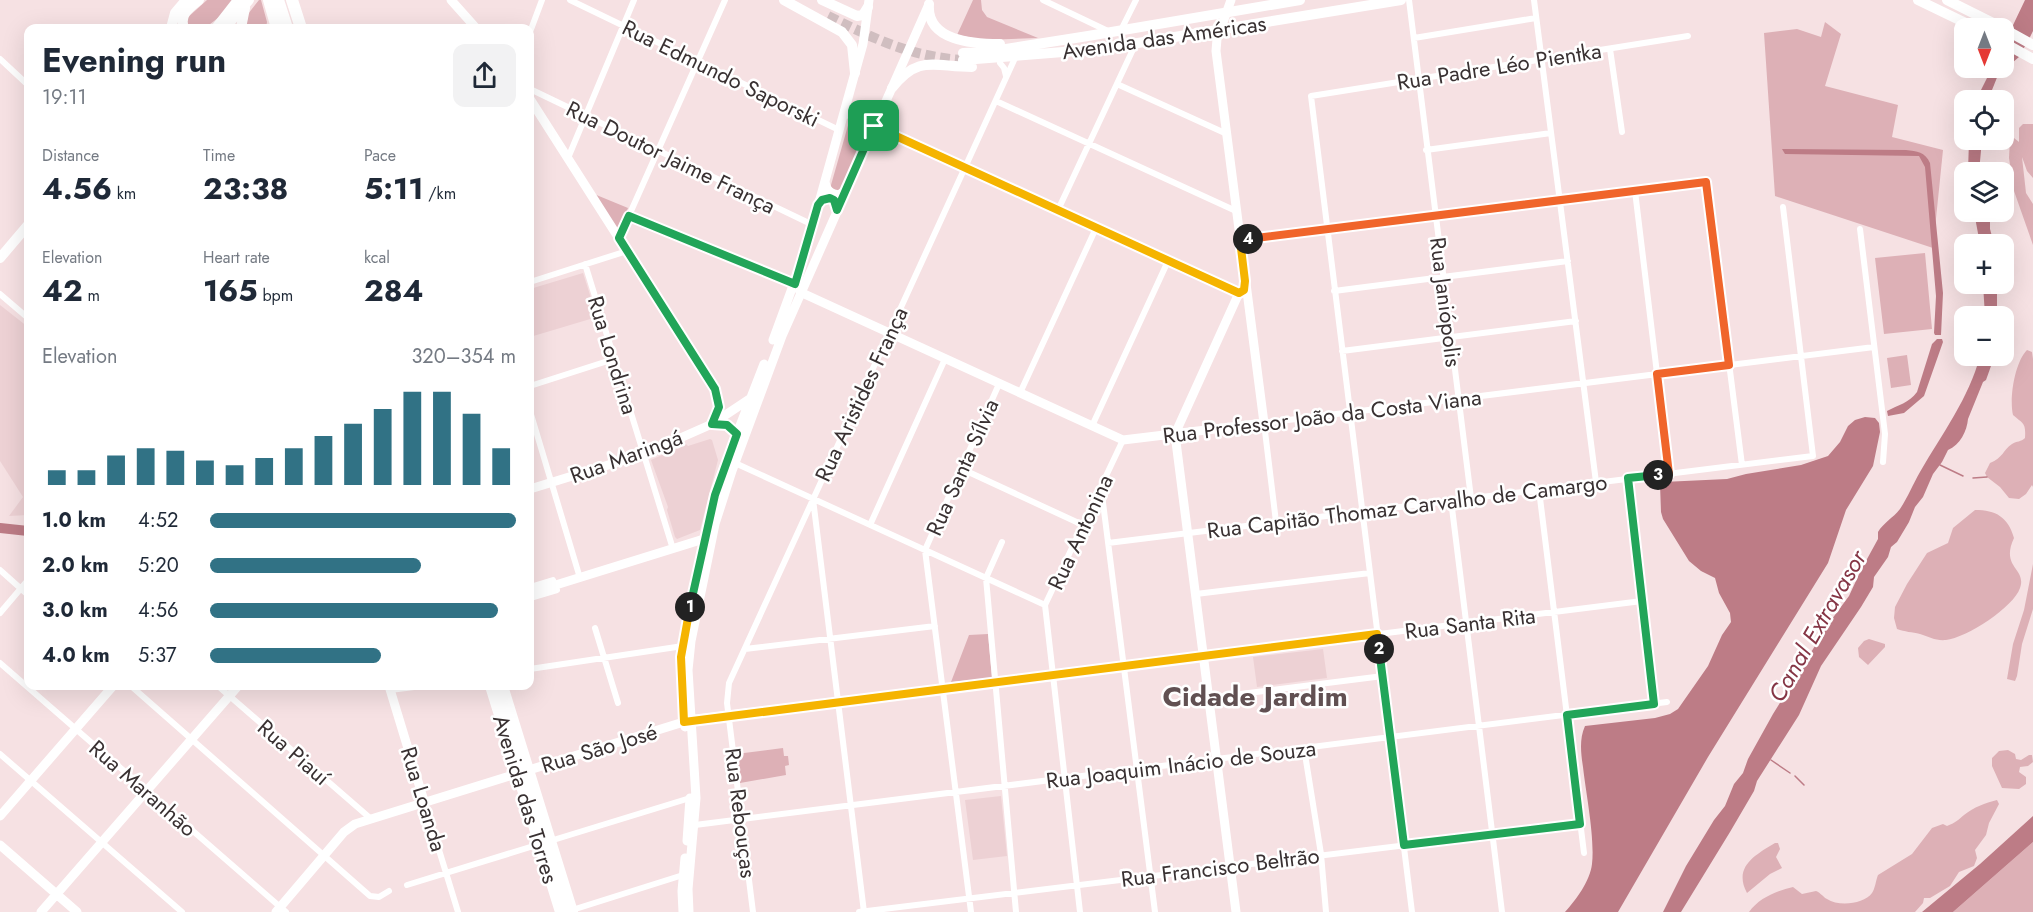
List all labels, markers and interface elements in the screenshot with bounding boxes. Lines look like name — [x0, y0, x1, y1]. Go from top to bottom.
street label: Avenida das Américas — [1060, 7, 1268, 67]
street label: Rua Edmundo Saporski — [617, 11, 825, 135]
north arrow — [1954, 18, 2014, 78]
map controls — [1954, 18, 2014, 366]
street label: Rua Padre Léo Pientka — [1394, 34, 1604, 98]
text: Evening run — [42, 37, 226, 84]
button: share — [453, 44, 516, 107]
text: 19:11 — [42, 83, 87, 112]
button: locate — [1954, 90, 2014, 150]
street label: Rua Doutor Jaime França — [561, 92, 781, 222]
pin — [848, 100, 899, 151]
icon: arrive — [857, 109, 890, 142]
text: Distance — [42, 144, 99, 167]
text: Time — [203, 144, 235, 167]
text: Pace — [364, 144, 396, 167]
button: layers — [1954, 162, 2014, 222]
text: 4.56 — [42, 167, 112, 210]
text: 23:38 — [203, 167, 288, 210]
text: 5:11 — [364, 167, 424, 210]
text: km — [112, 182, 136, 205]
text: /km — [424, 182, 456, 205]
pin: 4 — [1233, 224, 1263, 254]
text: 4 — [1242, 227, 1254, 250]
button: + — [1954, 234, 2014, 294]
street label: Rua Janiópolis — [1422, 235, 1470, 369]
text: Elevation — [42, 246, 102, 269]
text: Heart rate — [203, 246, 270, 269]
text: kcal — [364, 246, 390, 269]
text: 42 — [42, 269, 83, 312]
text: 165 — [203, 269, 258, 312]
text: 284 — [364, 269, 423, 312]
text: m — [83, 284, 100, 307]
text: bpm — [258, 284, 293, 307]
street label: Rua Londrina — [580, 292, 646, 418]
street label: Rua Aristides França — [806, 301, 916, 487]
button: − — [1954, 306, 2014, 366]
text: Elevation — [42, 342, 117, 371]
text: 320–354 m — [411, 342, 516, 371]
street label: Rua Professor João da Costa Viana — [1161, 381, 1483, 451]
street label: Rua Santa Sílvia — [918, 394, 1006, 540]
street label: Rua Maringá — [565, 421, 687, 491]
pin: 3 — [1643, 460, 1673, 490]
text: 3 — [1653, 463, 1663, 486]
street label: Rua Capitão Thomaz Carvalho de Camargo — [1205, 466, 1609, 546]
street label: Rua Antonina — [1039, 469, 1121, 595]
text: 1.0 km — [42, 506, 106, 535]
text: 4:52 — [138, 506, 178, 535]
water label: Canal Extravasor — [1759, 542, 1876, 708]
text: 2.0 km — [42, 551, 109, 580]
text: 5:20 — [138, 551, 179, 580]
pin: 1 — [675, 592, 705, 622]
text: 1 — [686, 595, 694, 618]
text: 3.0 km — [42, 596, 108, 625]
text: 4:56 — [138, 596, 178, 625]
street label: Rua Santa Rita — [1403, 599, 1537, 647]
pin: 2 — [1364, 634, 1394, 664]
text: 2 — [1374, 637, 1384, 660]
text: 4.0 km — [42, 641, 110, 670]
text: 5:37 — [138, 641, 176, 670]
district label: Cidade Jardim — [1162, 676, 1348, 717]
street label: Rua Piauí — [251, 711, 338, 793]
street label: Avenida das Torres — [485, 711, 567, 887]
street label: Rua São José — [537, 715, 661, 781]
street label: Rua Maranhão — [82, 732, 204, 844]
street label: Rua Joaquim Inácio de Souza — [1044, 732, 1318, 796]
street label: Rua Loanda — [393, 743, 455, 855]
street label: Rua Rebouças — [717, 746, 765, 880]
street label: Rua Francisco Beltrão — [1119, 839, 1321, 895]

